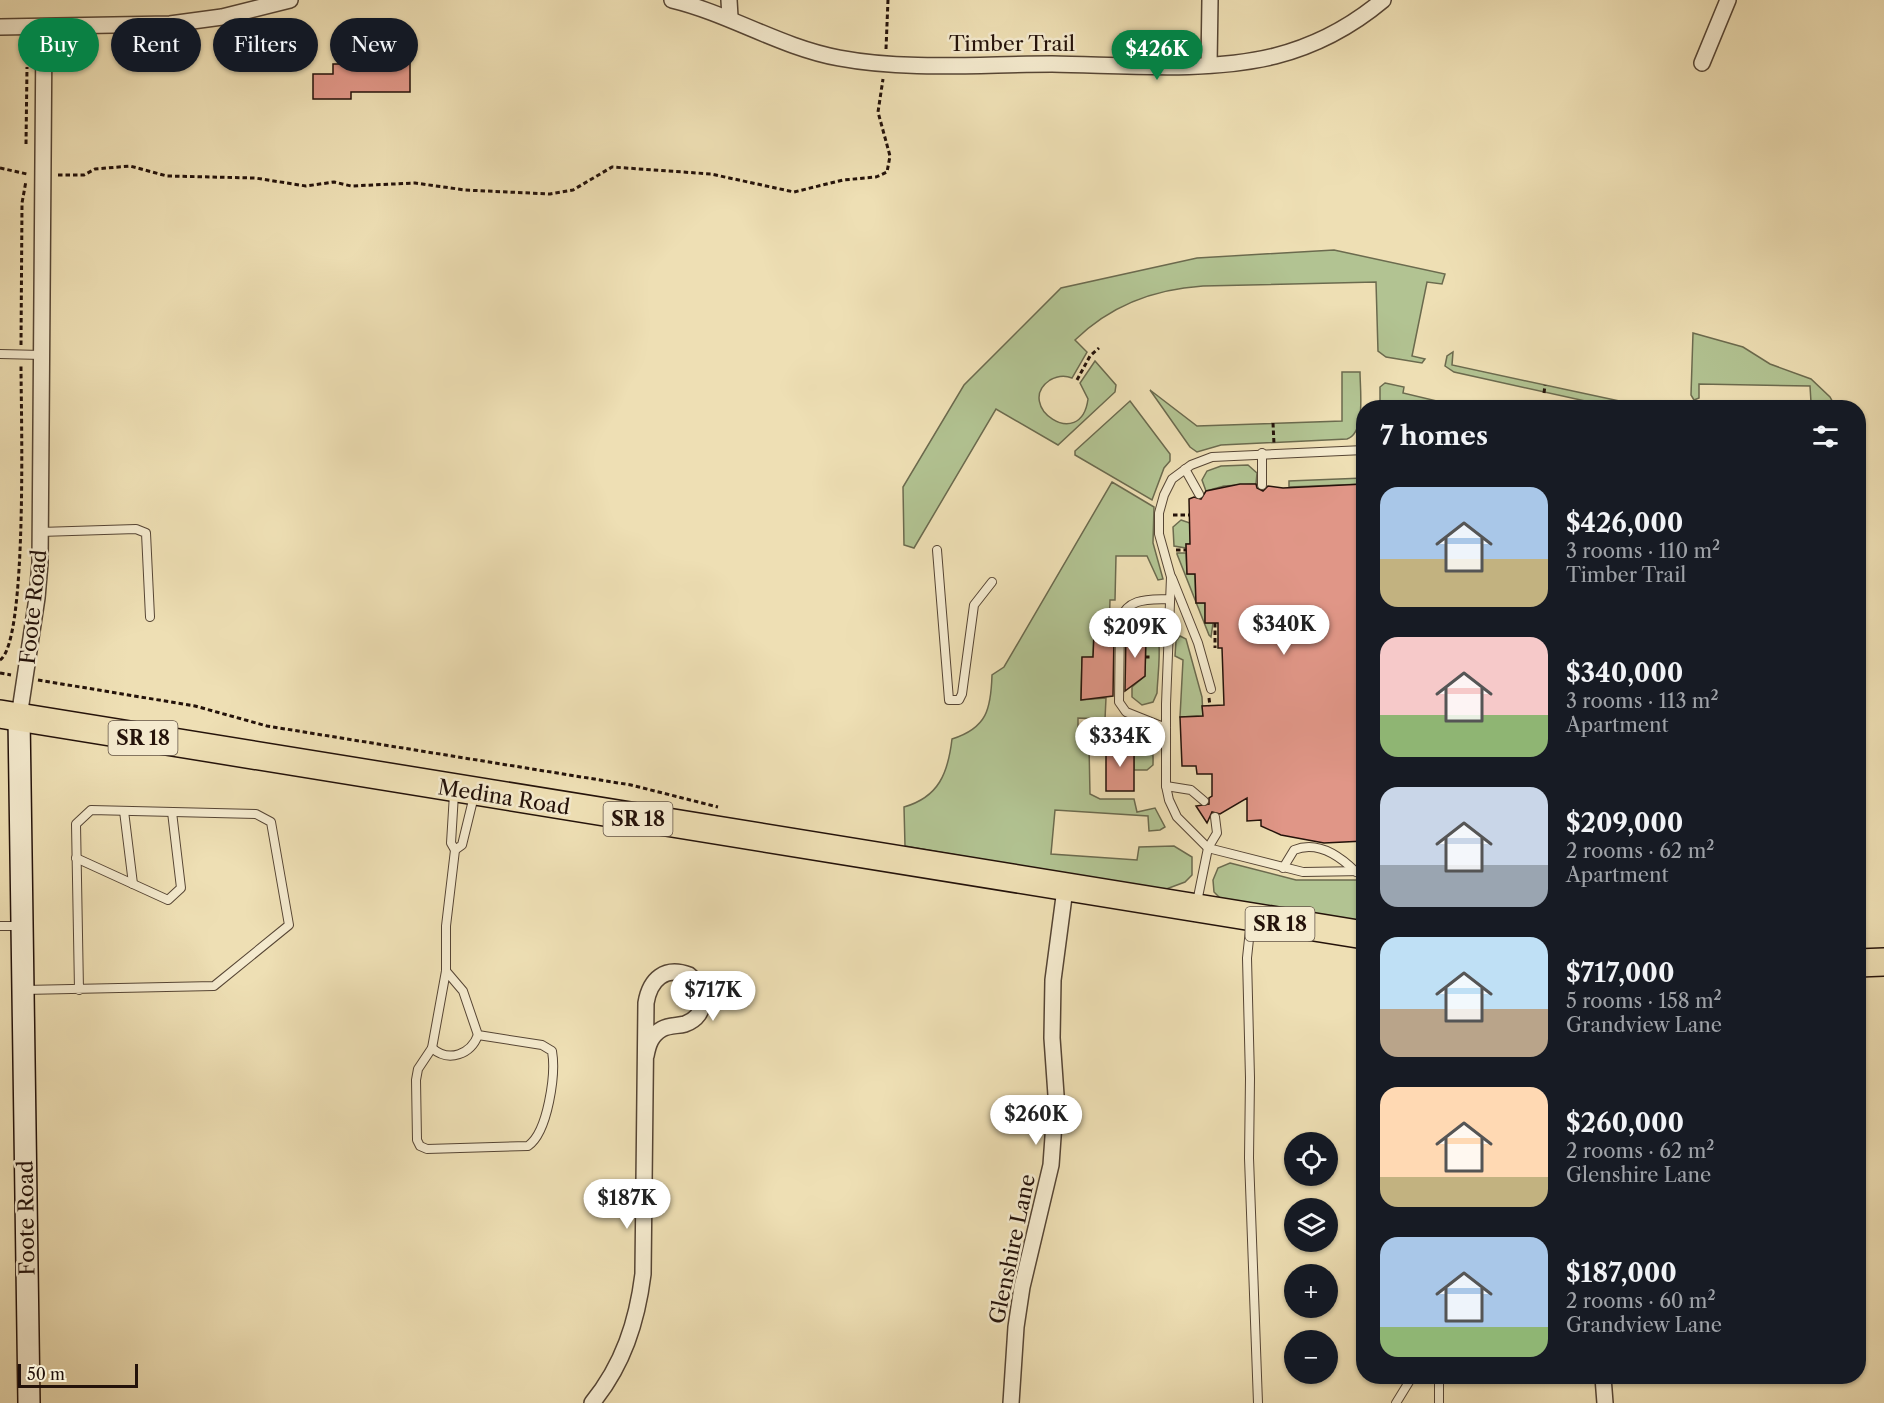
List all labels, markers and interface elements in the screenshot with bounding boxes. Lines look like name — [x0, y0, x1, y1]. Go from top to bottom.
chip: Buy — [18, 18, 99, 72]
chip: Rent — [111, 18, 201, 72]
chip: Filters — [213, 18, 318, 72]
chip: New — [330, 18, 418, 72]
pin: $426K — [1115, 30, 1199, 81]
street label: Timber Trail — [949, 31, 1075, 56]
text: $426K — [1126, 37, 1188, 61]
text: 7 homes — [1380, 420, 1488, 452]
icon: filters — [1809, 420, 1842, 453]
text: $426,000 — [1566, 507, 1683, 539]
icon: home — [1428, 511, 1500, 583]
text: 3 rooms · 110 m² — [1566, 539, 1720, 563]
street label: Foote Road — [15, 548, 51, 666]
text: Timber Trail — [1566, 563, 1686, 587]
pin: $340K — [1242, 605, 1326, 656]
pin: $209K — [1093, 608, 1177, 659]
text: $340K — [1252, 612, 1316, 636]
text: $209K — [1103, 615, 1167, 639]
text: $340,000 — [1566, 657, 1683, 689]
icon: home — [1428, 661, 1500, 733]
text: 3 rooms · 113 m² — [1566, 689, 1719, 713]
text: Apartment — [1566, 713, 1669, 737]
pin: $334K — [1078, 717, 1162, 768]
road number: SR 18 — [108, 721, 178, 755]
text: $334K — [1089, 724, 1151, 748]
street label: Medina Road — [436, 774, 572, 820]
road number: SR 18 — [604, 802, 672, 836]
text: $209,000 — [1566, 807, 1683, 839]
icon: home — [1428, 811, 1500, 883]
text: 2 rooms · 62 m² — [1566, 839, 1714, 863]
text: Apartment — [1566, 863, 1669, 887]
road number: SR 18 — [1246, 907, 1314, 941]
text: $717,000 — [1566, 957, 1674, 989]
icon: home — [1428, 961, 1500, 1033]
pin: $717K — [671, 971, 755, 1022]
text: $717K — [684, 978, 742, 1002]
text: 5 rooms · 158 m² — [1566, 989, 1722, 1013]
text: Grandview Lane — [1566, 1013, 1722, 1037]
pin: $260K — [994, 1095, 1078, 1146]
text: $260K — [1004, 1102, 1068, 1126]
text: $260,000 — [1566, 1107, 1684, 1139]
icon: home — [1428, 1111, 1500, 1183]
map controls — [1284, 1132, 1338, 1384]
button: locate — [1284, 1132, 1338, 1186]
text: 2 rooms · 62 m² — [1566, 1139, 1714, 1163]
street label: Foote Road — [12, 1160, 40, 1276]
text: Glenshire Lane — [1566, 1163, 1711, 1187]
street label: Glenshire Lane — [984, 1172, 1040, 1326]
pin: $187K — [585, 1179, 669, 1230]
text: $187K — [598, 1186, 656, 1210]
button: layers — [1284, 1198, 1338, 1252]
text: $187,000 — [1566, 1257, 1677, 1289]
icon: home — [1428, 1261, 1500, 1333]
button: + — [1284, 1264, 1338, 1318]
text: 2 rooms · 60 m² — [1566, 1289, 1716, 1313]
text: Grandview Lane — [1566, 1313, 1722, 1337]
button: − — [1284, 1330, 1338, 1384]
scale bar — [18, 1361, 138, 1388]
text: 50 m — [27, 1364, 65, 1384]

